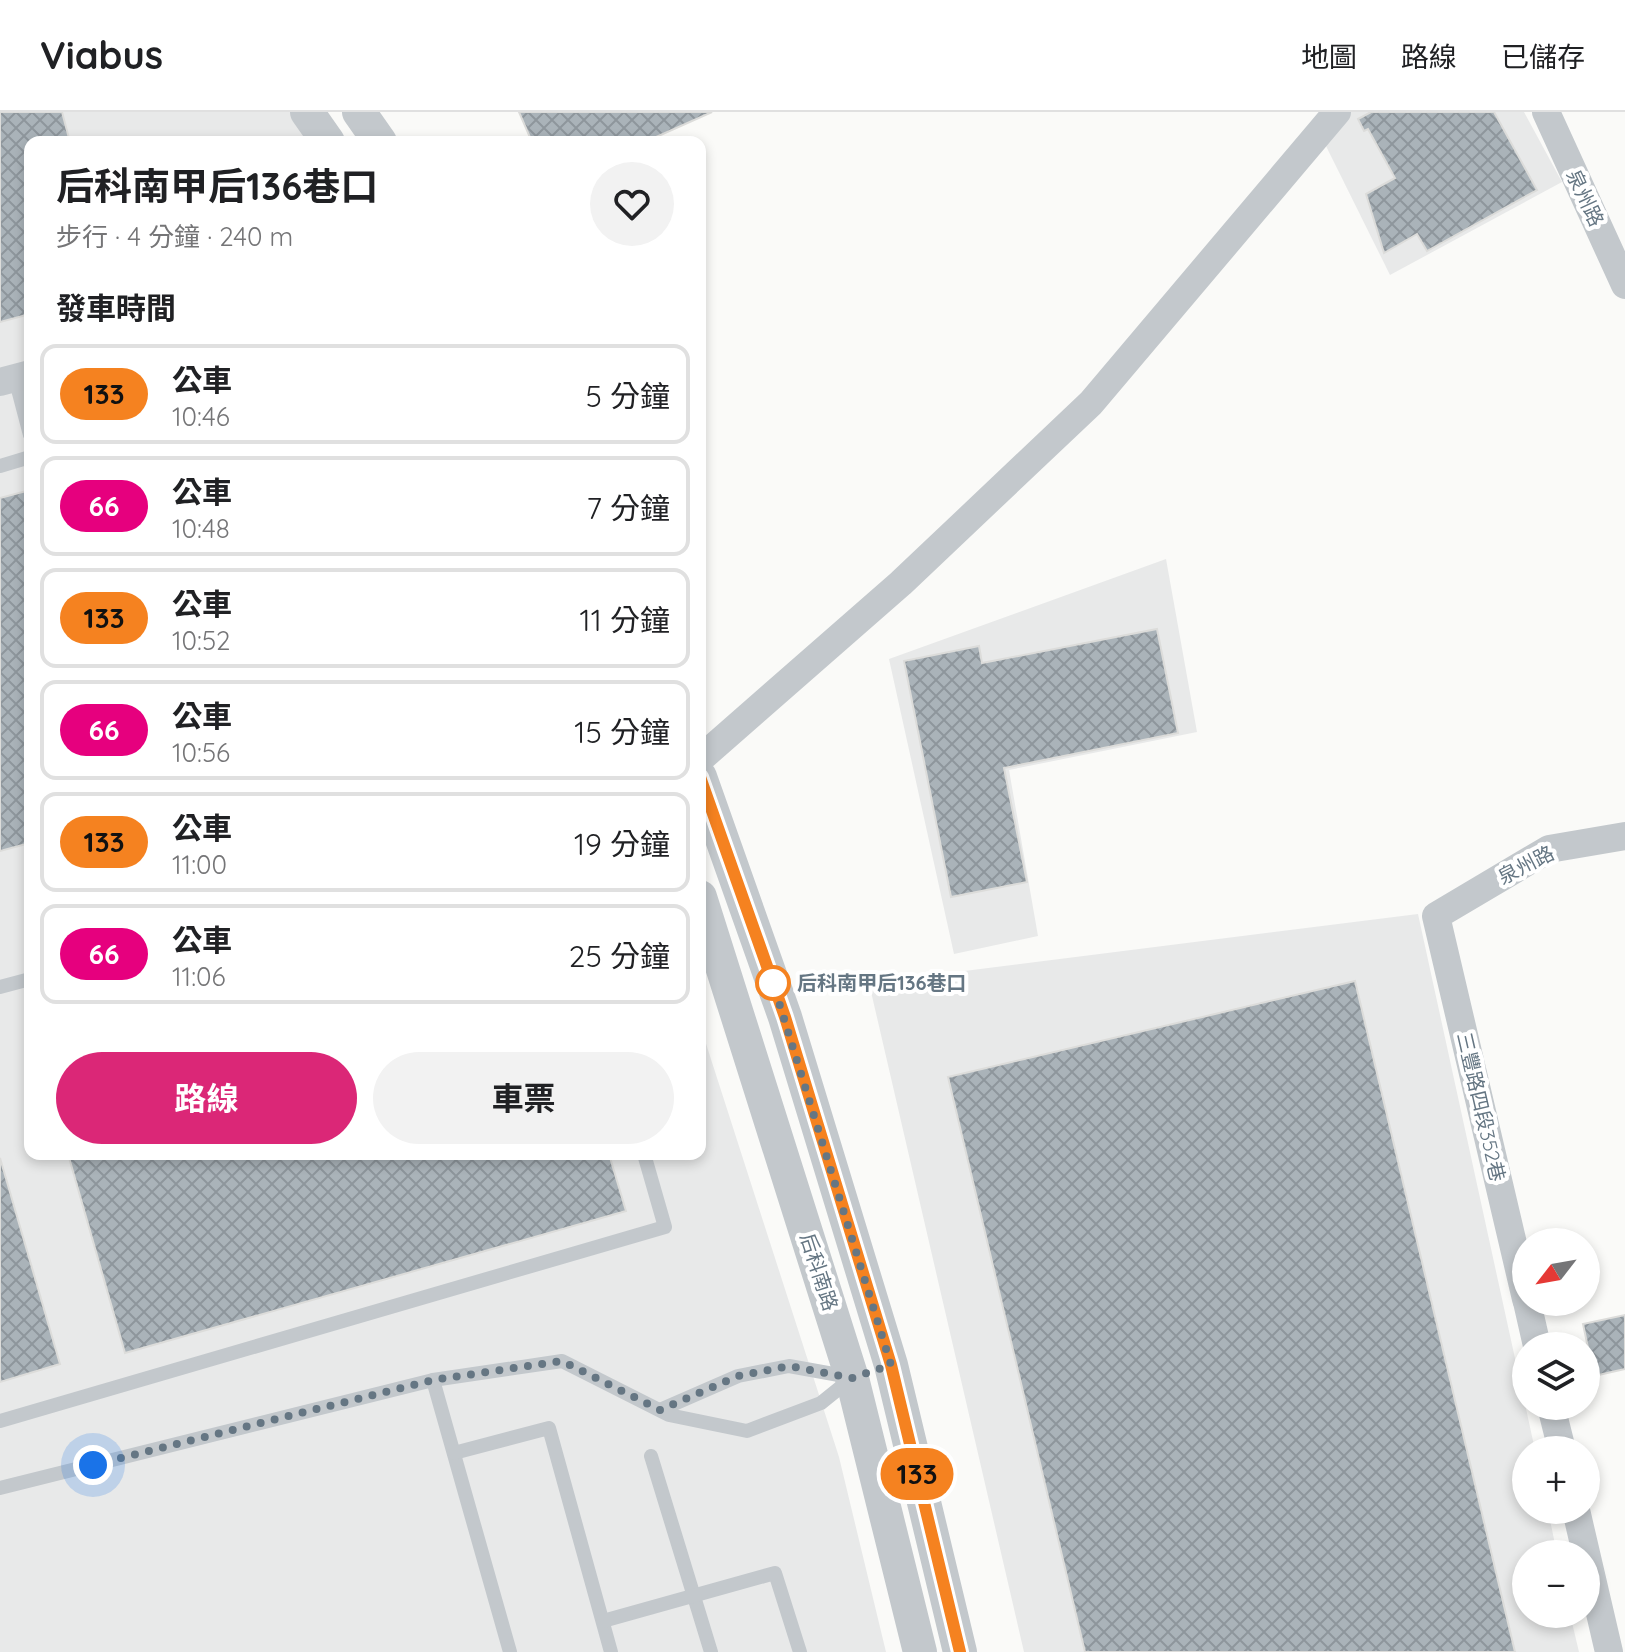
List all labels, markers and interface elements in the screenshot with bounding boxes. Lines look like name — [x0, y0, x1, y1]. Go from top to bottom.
text: Viabus — [40, 31, 163, 79]
text: 地圖 — [1301, 39, 1357, 74]
text: 路線 — [1401, 39, 1457, 74]
text: 已儲存 — [1501, 39, 1585, 74]
text: 后科南甲后136巷口 — [56, 162, 378, 210]
button: heart — [590, 162, 674, 246]
street label: 泉州路 — [1561, 165, 1609, 230]
text: 步行 · 4 分鐘 · 240 m — [56, 220, 293, 253]
text: 發車時間 — [56, 289, 176, 327]
text: 公車 — [172, 361, 232, 399]
text: 133 — [84, 376, 124, 411]
text: 5 分鐘 — [585, 377, 670, 415]
text: 10:46 — [172, 400, 230, 433]
text: 公車 — [172, 473, 232, 511]
text: 66 — [89, 488, 119, 523]
text: 7 分鐘 — [586, 489, 670, 527]
text: 10:48 — [172, 512, 230, 545]
text: 公車 — [172, 585, 232, 623]
text: 133 — [84, 600, 124, 635]
text: 11 分鐘 — [580, 601, 670, 639]
text: 10:52 — [172, 624, 231, 657]
text: 公車 — [172, 697, 232, 735]
text: 66 — [89, 712, 119, 747]
text: 15 分鐘 — [574, 713, 670, 751]
text: 10:56 — [172, 736, 230, 769]
text: 公車 — [172, 809, 232, 847]
text: 133 — [84, 824, 124, 859]
text: 19 分鐘 — [574, 825, 670, 863]
street label: 泉州路 — [1493, 840, 1558, 889]
text: 11:00 — [172, 848, 227, 881]
text: 公車 — [172, 921, 232, 959]
text: 66 — [89, 936, 119, 971]
text: 25 分鐘 — [569, 937, 670, 975]
text: 11:06 — [172, 960, 226, 993]
marker: 后科南甲后136巷口 — [756, 966, 790, 1000]
place label: 后科南甲后136巷口 — [797, 970, 967, 995]
street label: 三豐路四段352巷 — [1452, 1030, 1511, 1184]
button: 路線 — [56, 1052, 357, 1144]
button: 車票 — [373, 1052, 674, 1144]
north arrow — [1512, 1228, 1600, 1316]
map controls — [1512, 1228, 1600, 1628]
street label: 后科南路 — [795, 1230, 844, 1314]
button: layers — [1512, 1332, 1600, 1420]
button: + — [1512, 1436, 1600, 1524]
your location — [73, 1445, 113, 1485]
line badge: 133 — [871, 1448, 963, 1500]
text: 133 — [897, 1456, 937, 1491]
button: − — [1512, 1540, 1600, 1628]

